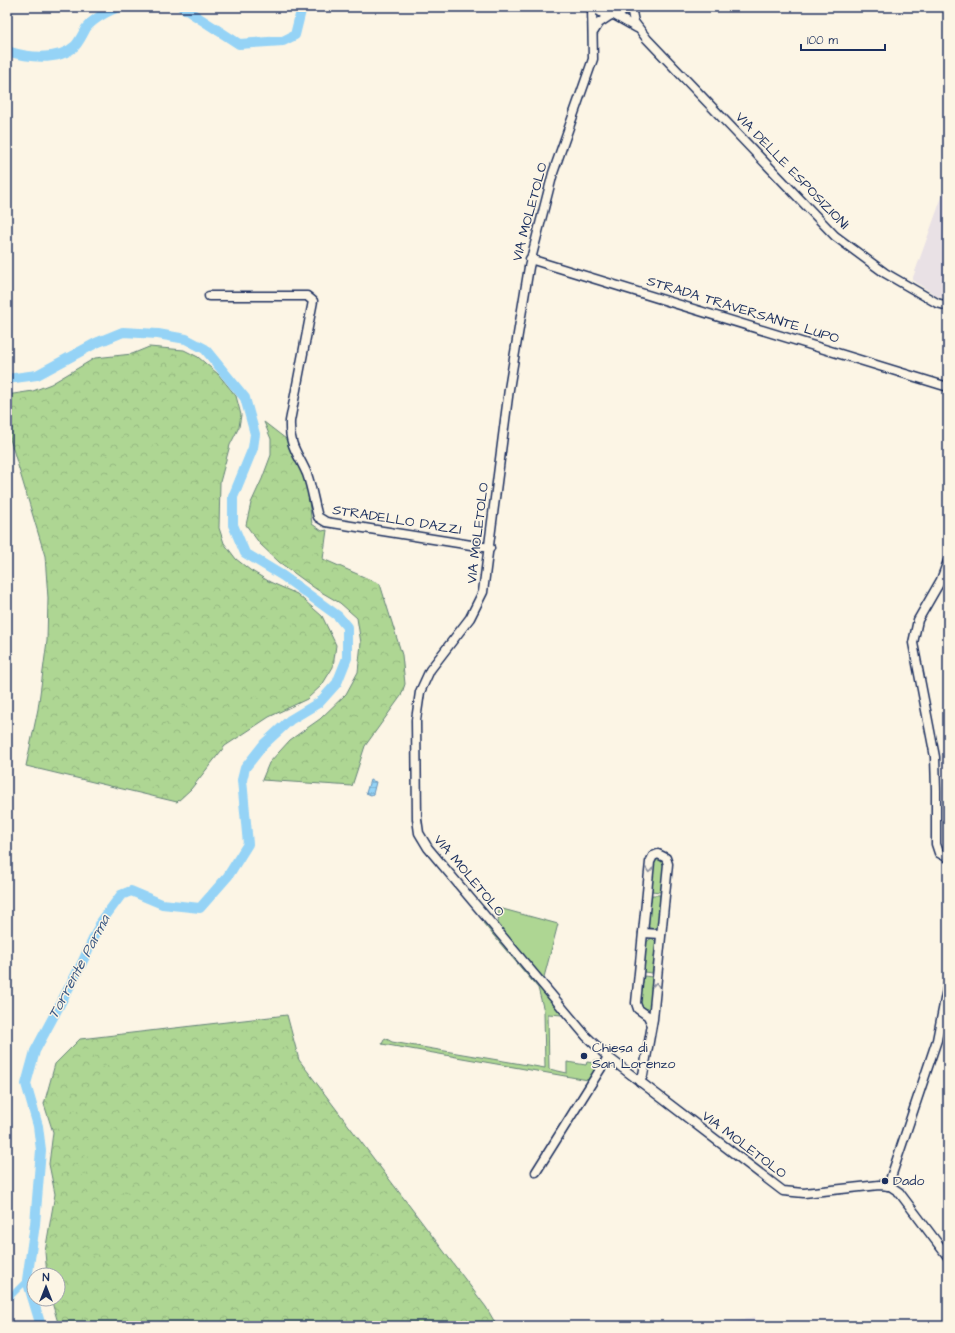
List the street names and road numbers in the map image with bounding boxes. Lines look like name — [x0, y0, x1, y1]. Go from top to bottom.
street label: VIA DELLE ESPOSIZIONI — [731, 108, 853, 234]
street label: VIA MOLETOLO — [507, 160, 553, 264]
street label: STRADA TRAVERSANTE LUPO — [644, 271, 842, 349]
street label: VIA MOLETOLO — [462, 481, 494, 585]
street label: STRADELLO DAZZI — [331, 500, 463, 540]
street label: VIA MOLETOLO — [429, 831, 509, 921]
street label: VIA MOLETOLO — [697, 1106, 791, 1184]

